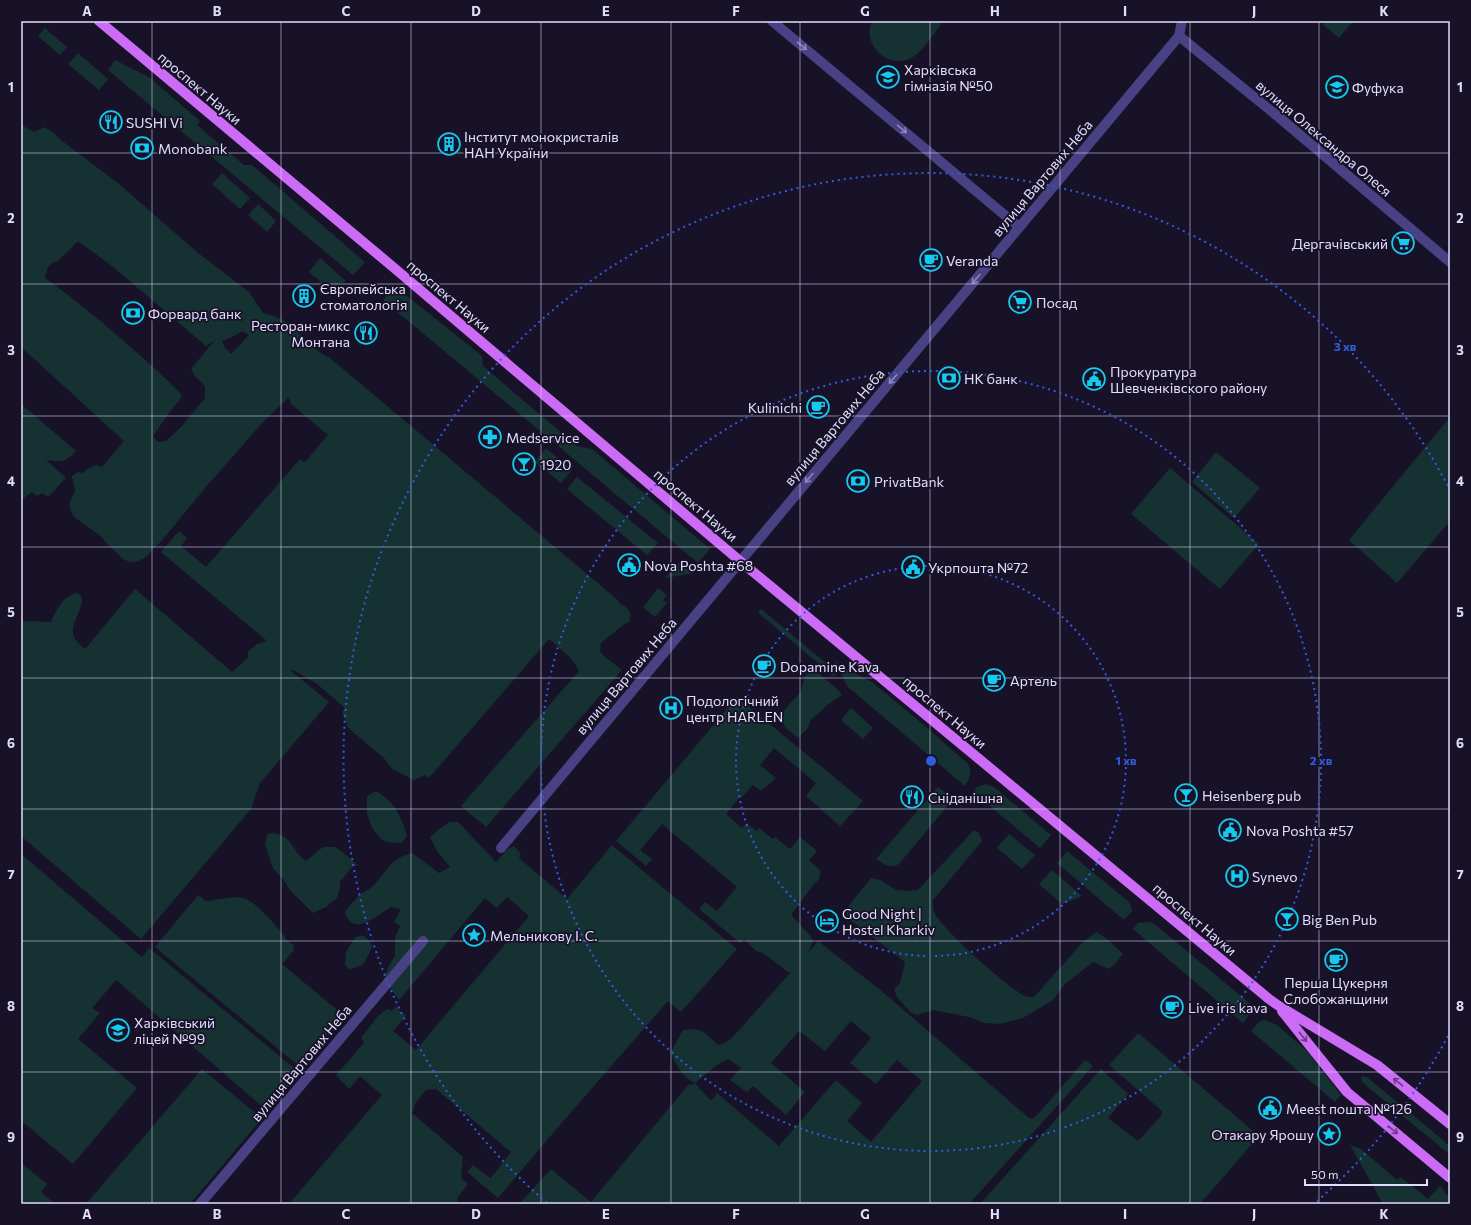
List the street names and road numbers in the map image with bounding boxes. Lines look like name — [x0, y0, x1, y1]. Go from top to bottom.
street label: проспект Науки — [155, 48, 245, 128]
street label: вулиця Олександра Олеся — [1253, 76, 1395, 200]
street label: вулиця Вартових Неба — [988, 116, 1096, 240]
street label: проспект Науки — [404, 256, 494, 336]
street label: вулиця Вартових Неба — [780, 365, 888, 489]
street label: проспект Науки — [651, 465, 741, 545]
street label: вулиця Вартових Неба — [572, 614, 680, 738]
street label: проспект Науки — [900, 672, 990, 752]
street label: проспект Науки — [1150, 879, 1240, 959]
street label: вулиця Вартових Неба — [247, 1001, 355, 1125]

